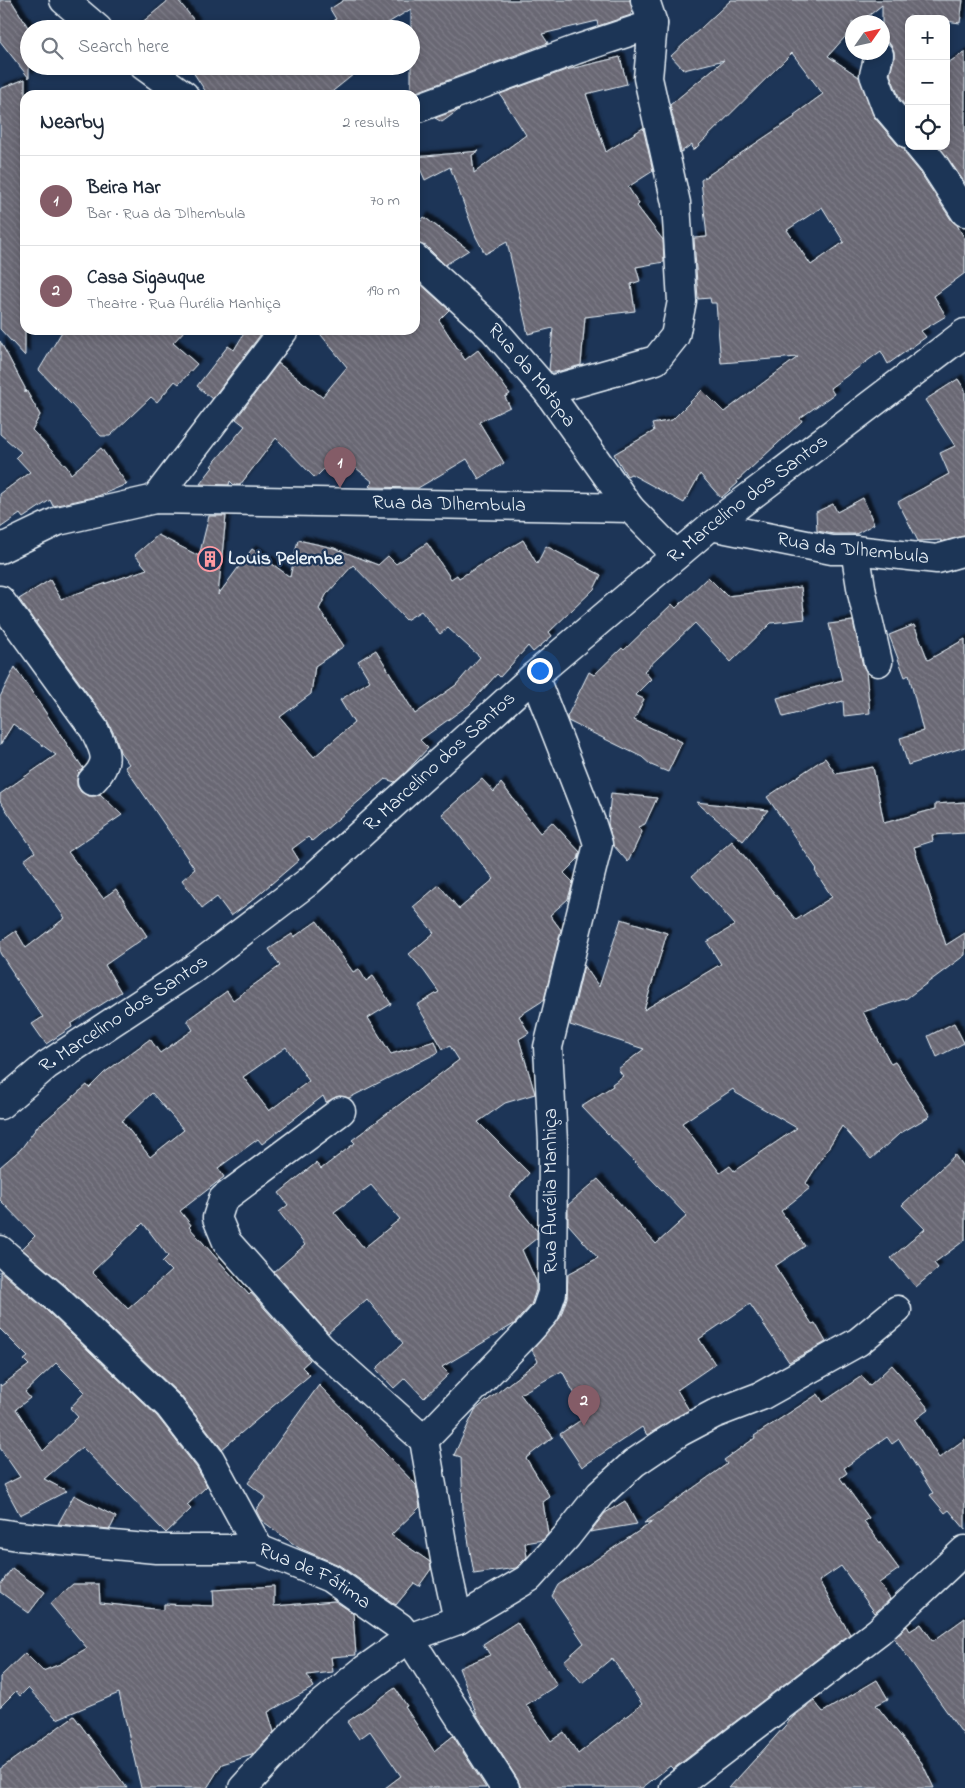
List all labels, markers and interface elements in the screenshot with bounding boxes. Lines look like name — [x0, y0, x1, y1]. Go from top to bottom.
north arrow — [845, 15, 890, 60]
map controls — [905, 15, 950, 150]
button: + — [905, 15, 950, 60]
search box — [20, 20, 420, 75]
icon: search — [38, 34, 66, 62]
text: Search here — [78, 34, 169, 61]
button: − — [905, 60, 950, 105]
button: locate — [905, 105, 950, 150]
text: Nearby — [40, 108, 104, 138]
text: 2 results — [342, 111, 400, 135]
text: Beira Mar — [87, 175, 160, 202]
text: 1 — [53, 189, 59, 213]
text: 70 m — [370, 189, 400, 213]
text: Bar · Rua da Dlhembula — [87, 202, 246, 226]
text: Casa Sigauque — [87, 265, 205, 292]
text: 2 — [52, 279, 60, 303]
text: 190 m — [367, 279, 400, 303]
text: Theatre · Rua Aurélia Manhiça — [87, 292, 281, 316]
street label: Rua da Matapa — [480, 317, 583, 434]
street label: R. Marcelino dos Santos — [661, 427, 835, 571]
pin: 1 — [324, 447, 356, 488]
street label: Rua da Dlhembula — [372, 489, 526, 521]
street label: Rua da Dlhembula — [774, 525, 931, 573]
place label: Louis Pelembe — [228, 545, 344, 574]
building icon: Louis Pelembe — [197, 546, 223, 572]
your location — [527, 658, 553, 684]
street label: R. Marcelino dos Santos — [357, 685, 522, 839]
street label: R. Marcelino dos Santos — [33, 948, 215, 1080]
street label: Rua Aurélia Manhiça — [537, 1108, 566, 1274]
pin: 2 — [568, 1385, 600, 1426]
street label: Rua de Fátima — [254, 1536, 377, 1617]

